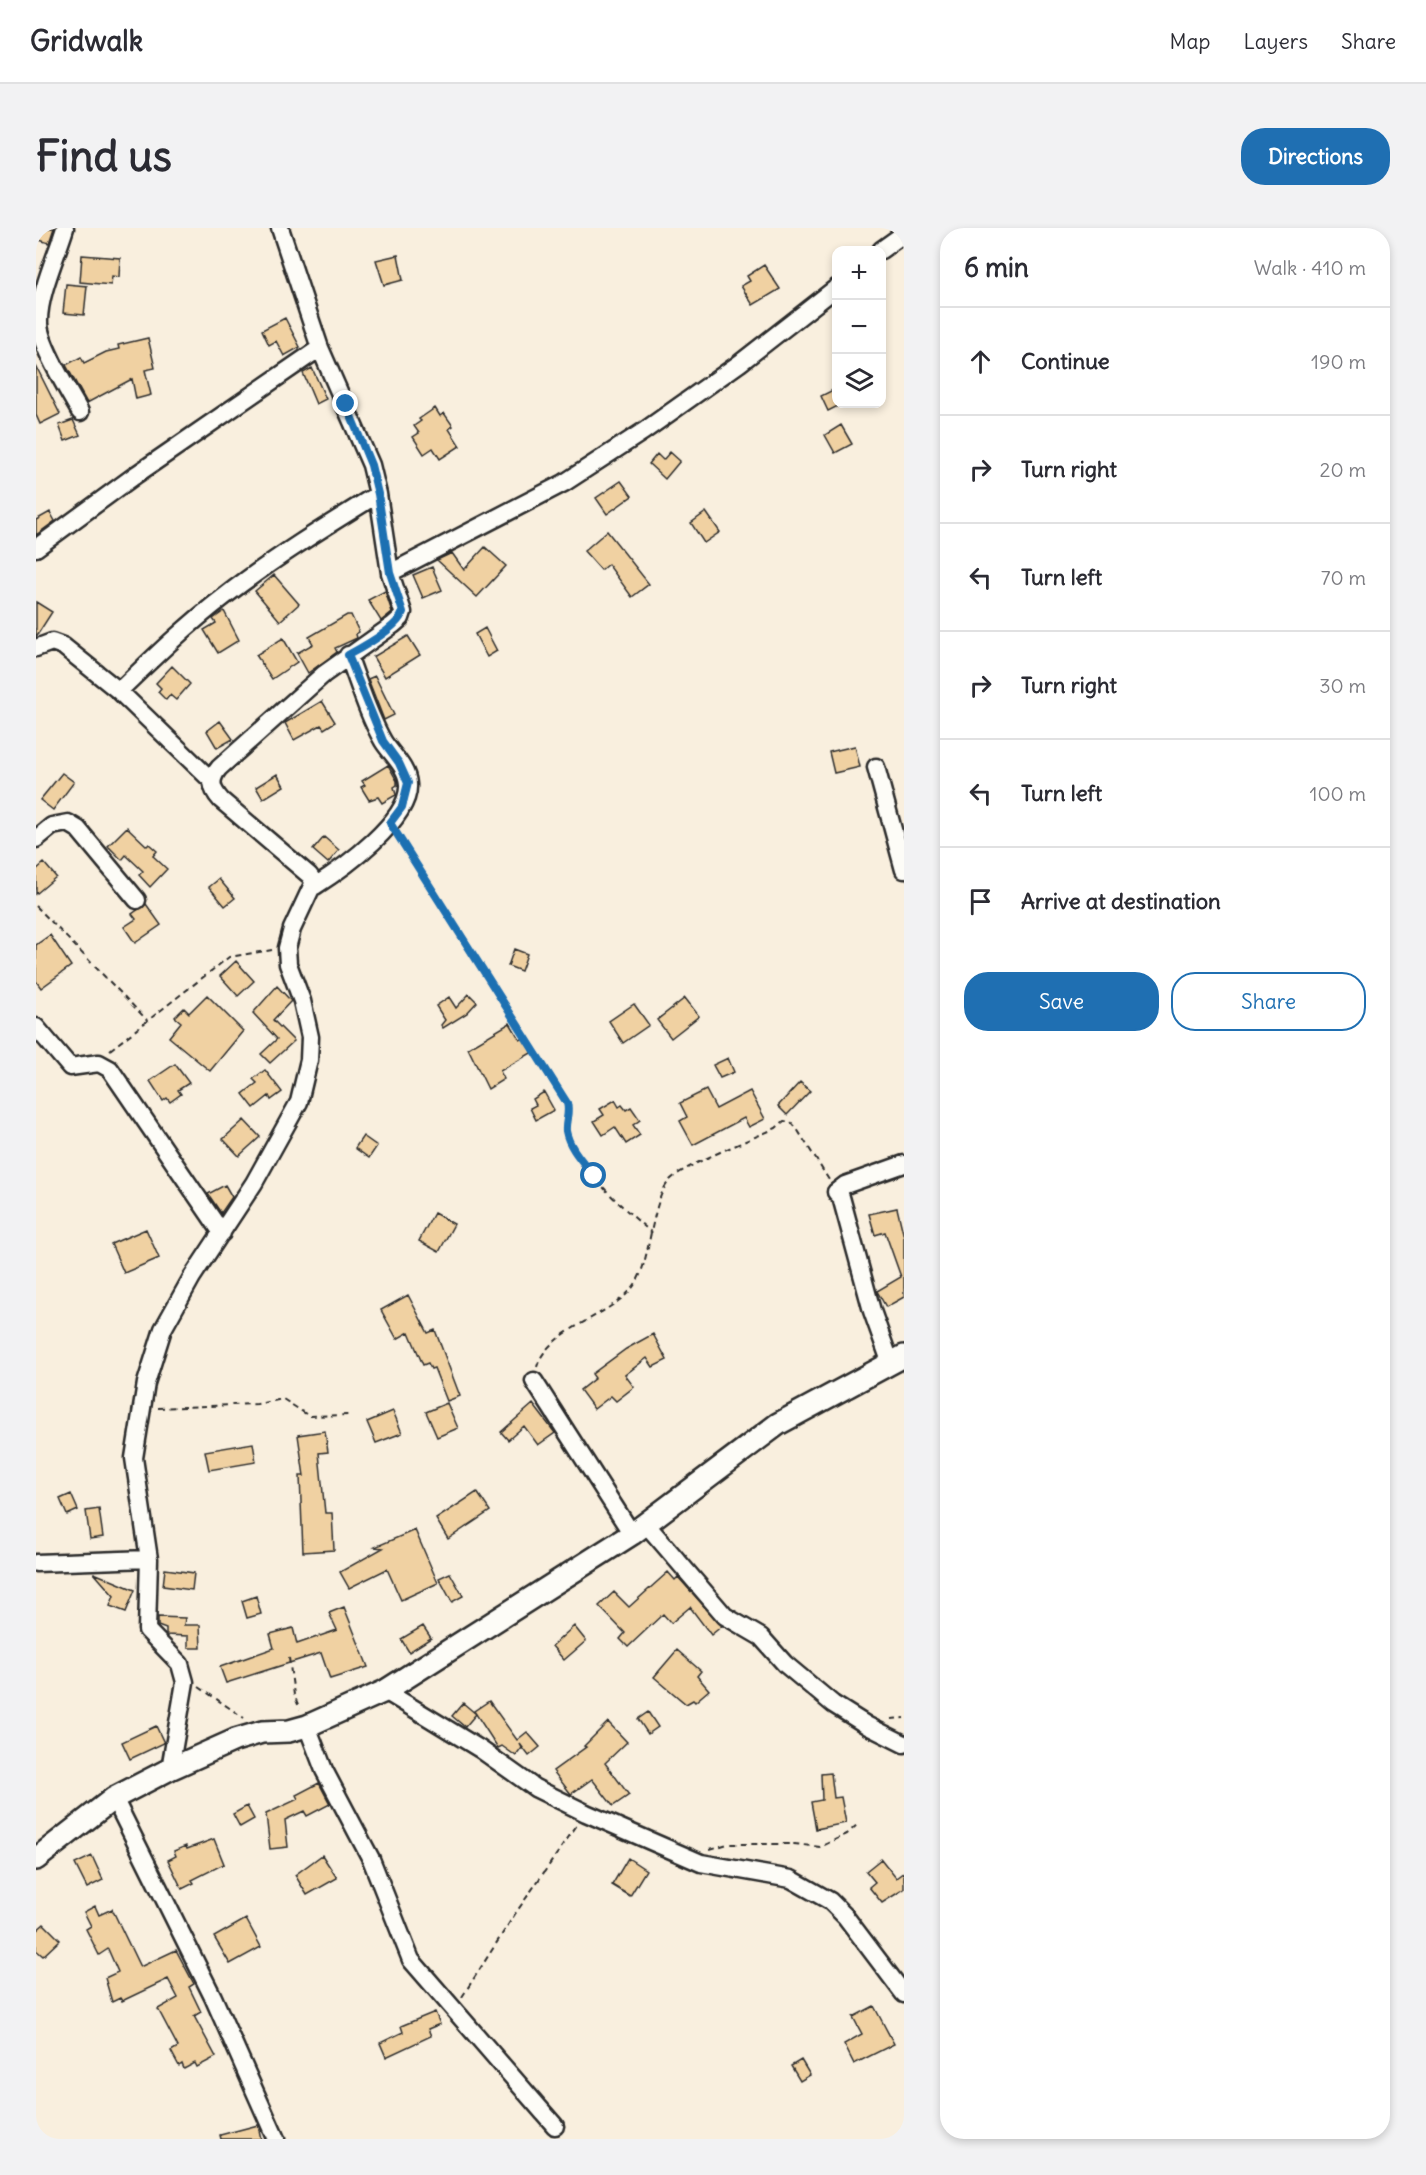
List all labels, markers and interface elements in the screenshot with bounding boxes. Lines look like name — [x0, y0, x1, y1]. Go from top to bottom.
text: Gridwalk — [30, 23, 143, 59]
text: Map — [1170, 28, 1210, 55]
text: Layers — [1243, 28, 1308, 55]
text: Share — [1341, 28, 1396, 55]
button: Directions — [1241, 128, 1390, 185]
text: Find us — [36, 130, 172, 182]
map controls — [832, 246, 886, 408]
button: + — [832, 246, 886, 300]
text: 6 min — [964, 251, 1029, 284]
text: Walk · 410 m — [1254, 255, 1366, 280]
button: − — [832, 300, 886, 354]
icon: ahead — [964, 345, 997, 378]
text: Continue — [1021, 347, 1110, 375]
text: 190 m — [1311, 349, 1366, 374]
button: layers — [832, 354, 886, 408]
route end — [332, 390, 358, 416]
icon: right — [964, 453, 997, 486]
text: Turn right — [1021, 455, 1117, 483]
text: 20 m — [1320, 457, 1366, 482]
icon: left — [964, 561, 997, 594]
text: Turn left — [1021, 563, 1102, 591]
text: 70 m — [1321, 565, 1366, 590]
icon: right — [964, 669, 997, 702]
text: Turn right — [1021, 671, 1117, 699]
text: 30 m — [1319, 673, 1366, 698]
icon: left — [964, 777, 997, 810]
text: Turn left — [1021, 779, 1102, 807]
text: 100 m — [1309, 781, 1366, 806]
icon: arrive — [964, 885, 997, 918]
text: Arrive at destination — [1021, 887, 1221, 915]
button: Save — [964, 972, 1159, 1031]
button: Share — [1171, 972, 1366, 1031]
route start — [580, 1162, 606, 1188]

